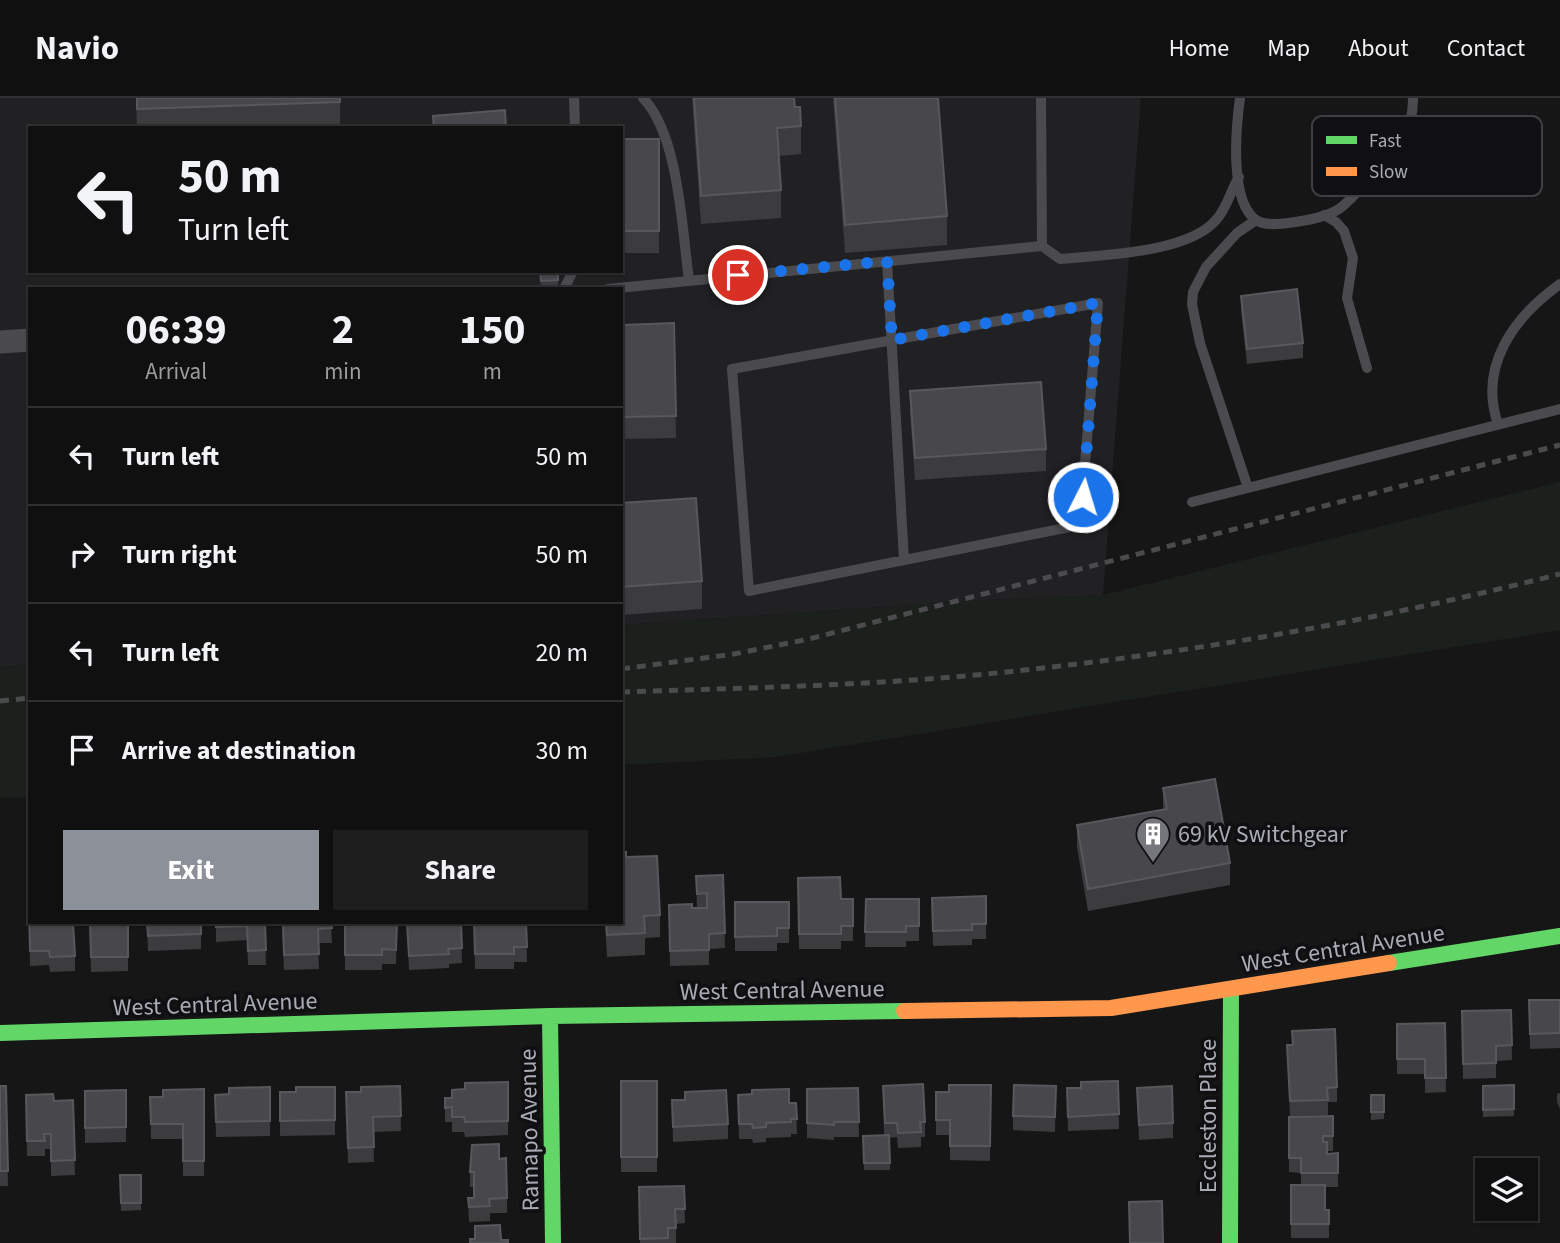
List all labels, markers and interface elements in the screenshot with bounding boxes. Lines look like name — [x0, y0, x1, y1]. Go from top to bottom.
text: Navio — [35, 25, 119, 72]
text: Home — [1169, 31, 1229, 66]
text: Map — [1267, 31, 1310, 66]
text: About — [1348, 31, 1409, 66]
text: Contact — [1447, 31, 1525, 66]
legend — [1312, 116, 1542, 196]
text: Fast — [1369, 128, 1402, 155]
text: 50 m — [178, 142, 282, 212]
icon: left — [63, 154, 154, 245]
text: Slow — [1369, 159, 1408, 186]
text: Turn left — [178, 207, 289, 253]
pin — [708, 245, 768, 305]
icon: arrive — [719, 256, 757, 294]
text: 06:39 — [125, 300, 227, 360]
text: 2 — [332, 300, 354, 360]
text: 150 — [459, 300, 526, 360]
text: Arrival — [145, 355, 207, 388]
text: min — [324, 355, 362, 388]
text: m — [483, 355, 502, 388]
icon: left — [63, 437, 101, 475]
text: Turn left — [122, 438, 219, 475]
text: 50 m — [535, 438, 588, 475]
position arrow — [1046, 460, 1120, 534]
icon: right — [63, 535, 101, 573]
text: Turn right — [122, 536, 237, 573]
text: 50 m — [535, 536, 588, 573]
icon: left — [63, 633, 101, 671]
text: Turn left — [122, 634, 219, 671]
text: 20 m — [535, 634, 588, 671]
icon: arrive — [63, 731, 101, 769]
text: Arrive at destination — [122, 732, 356, 769]
text: 30 m — [535, 732, 588, 769]
building icon: 69 kV Switchgear — [1134, 815, 1172, 864]
place label: 69 kV Switchgear — [1178, 817, 1348, 852]
button: Exit — [63, 830, 319, 910]
button: Share — [333, 830, 588, 910]
street label: West Central Avenue — [1239, 915, 1447, 982]
street label: West Central Avenue — [679, 971, 885, 1010]
street label: West Central Avenue — [112, 983, 318, 1026]
street label: Eccleston Place — [1191, 1039, 1226, 1193]
street label: Ramapo Avenue — [511, 1048, 548, 1212]
map controls — [1475, 1158, 1538, 1221]
button: layers — [1475, 1158, 1538, 1221]

